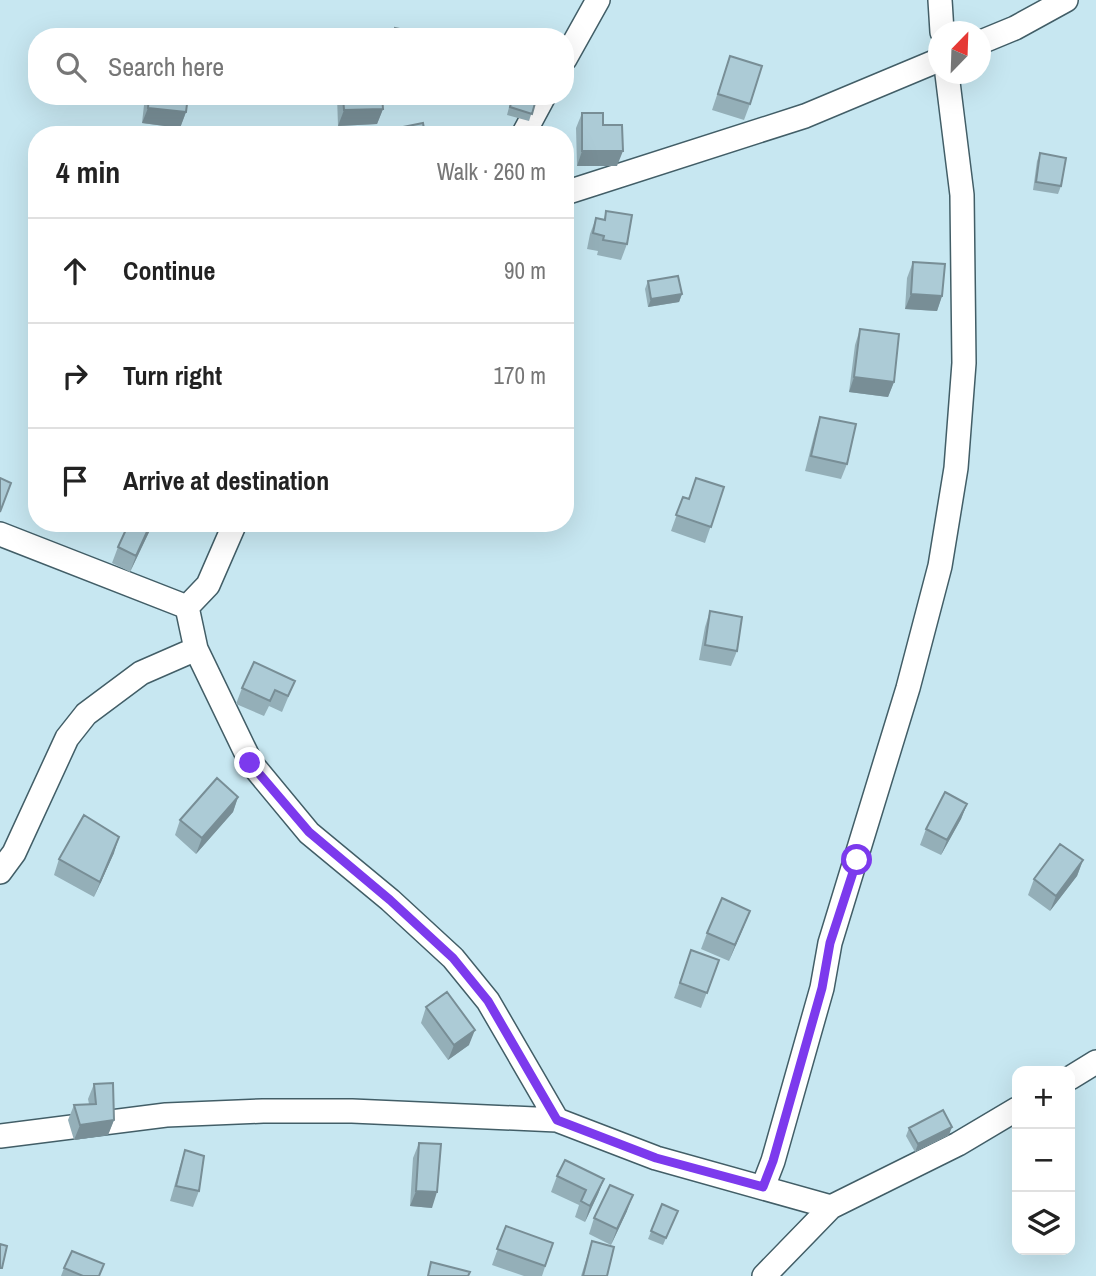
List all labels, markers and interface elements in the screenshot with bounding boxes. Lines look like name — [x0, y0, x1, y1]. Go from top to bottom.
north arrow — [928, 21, 991, 84]
search box — [28, 28, 574, 105]
icon: search — [52, 48, 90, 86]
text: Search here — [108, 49, 224, 84]
text: 4 min — [56, 152, 120, 192]
text: Walk · 260 m — [437, 156, 546, 187]
icon: ahead — [56, 252, 94, 290]
text: Continue — [123, 253, 215, 288]
text: 90 m — [504, 255, 546, 286]
icon: right — [56, 357, 94, 395]
text: Turn right — [123, 358, 222, 393]
text: 170 m — [494, 360, 546, 391]
icon: arrive — [56, 462, 94, 500]
text: Arrive at destination — [123, 463, 329, 498]
route end — [234, 747, 265, 778]
route start — [841, 844, 872, 875]
map controls — [1012, 1066, 1075, 1255]
button: + — [1012, 1066, 1075, 1129]
button: − — [1012, 1129, 1075, 1192]
button: layers — [1012, 1192, 1075, 1255]

